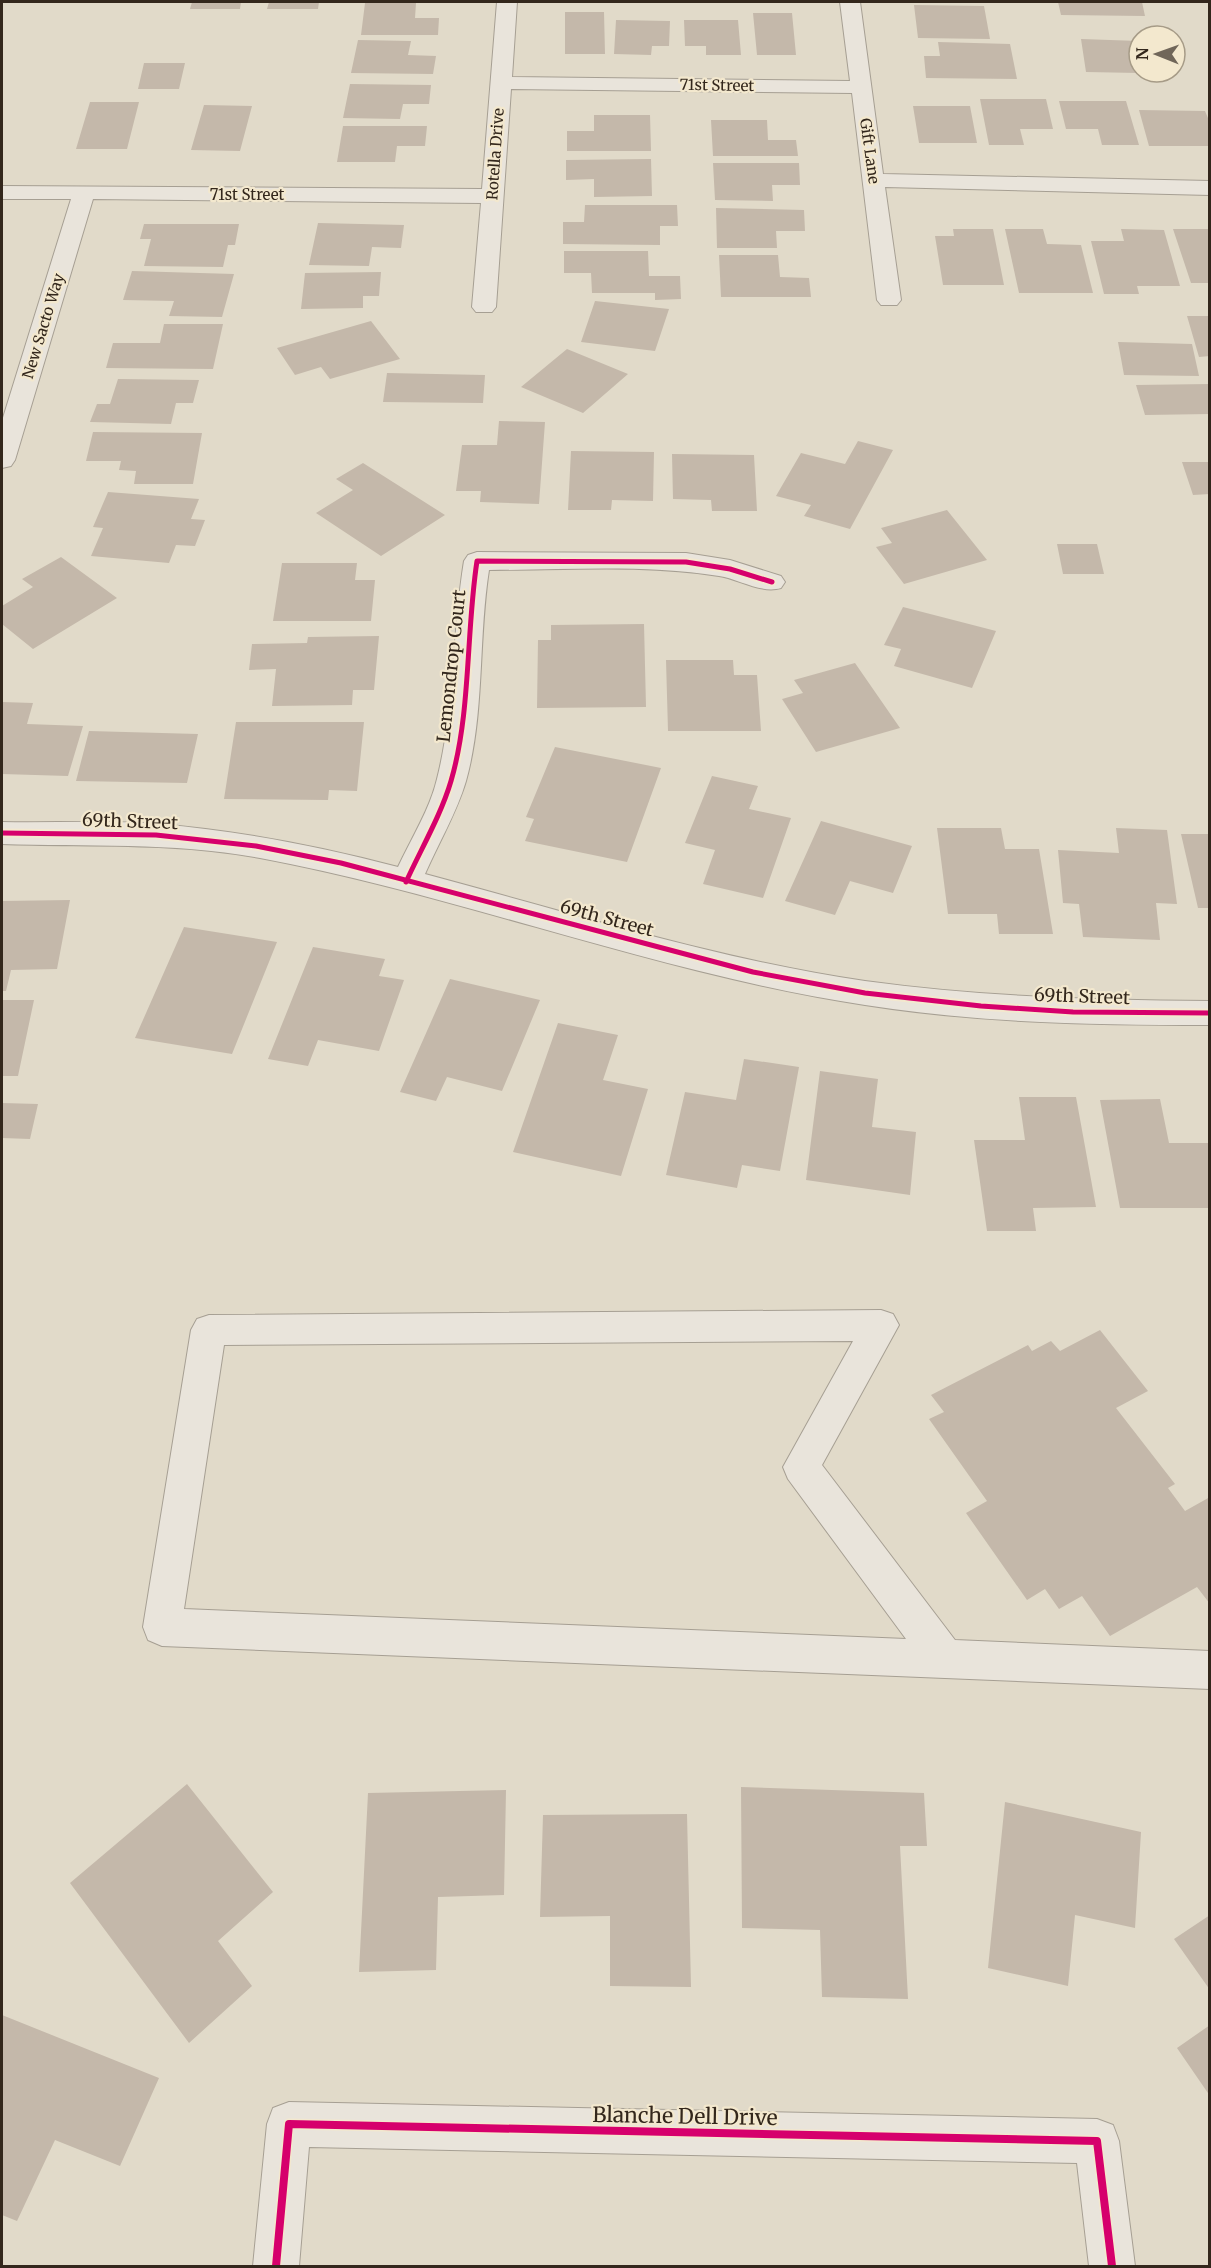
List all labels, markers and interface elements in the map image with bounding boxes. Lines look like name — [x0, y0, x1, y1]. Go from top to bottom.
north arrow — [1127, 24, 1187, 84]
text: N — [1132, 47, 1152, 60]
street label: 71st Street — [680, 75, 755, 95]
street label: Rotella Drive — [482, 107, 508, 201]
street label: Gift Lane — [856, 117, 884, 185]
street label: 71st Street — [210, 185, 284, 204]
street label: New Sacto Way — [18, 271, 68, 381]
street label: Lemondrop Court — [432, 588, 470, 744]
street label: 69th Street — [82, 808, 178, 834]
street label: 69th Street — [558, 894, 656, 942]
street label: 69th Street — [1034, 983, 1130, 1009]
street label: Blanche Dell Drive — [592, 2101, 778, 2131]

